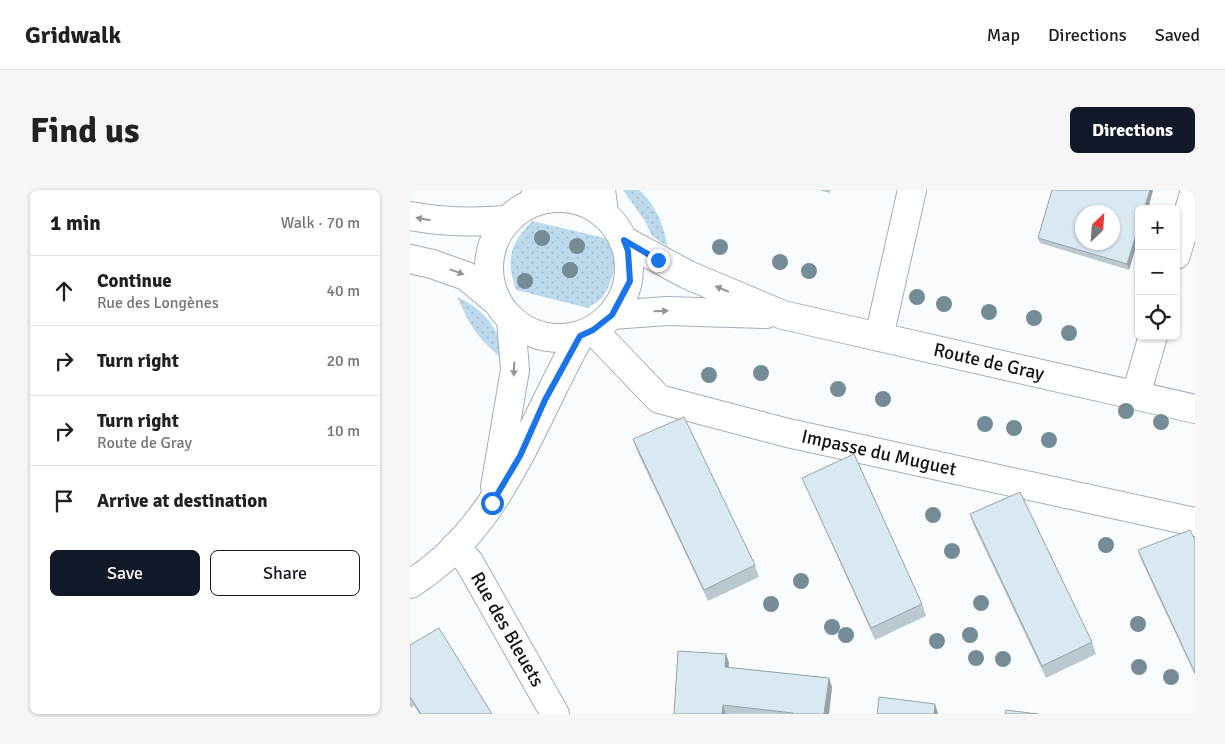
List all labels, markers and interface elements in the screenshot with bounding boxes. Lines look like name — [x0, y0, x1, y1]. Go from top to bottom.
text: Gridwalk — [25, 20, 121, 50]
text: Map — [987, 24, 1020, 46]
text: Directions — [1048, 24, 1127, 46]
text: Saved — [1155, 24, 1200, 46]
button: Directions — [1070, 107, 1195, 153]
text: Find us — [30, 109, 140, 152]
north arrow — [1075, 205, 1120, 250]
map controls — [1135, 205, 1180, 340]
button: + — [1135, 205, 1180, 250]
text: 1 min — [50, 210, 101, 236]
text: Walk · 70 m — [281, 213, 360, 233]
one-way arrow — [415, 214, 431, 222]
route end — [647, 249, 670, 272]
button: − — [1135, 250, 1180, 295]
text: Continue — [97, 269, 172, 293]
one-way arrow — [449, 269, 464, 276]
icon: ahead — [50, 277, 78, 305]
text: 40 m — [326, 281, 360, 301]
one-way arrow — [714, 285, 729, 292]
text: Rue des Longènes — [97, 293, 219, 313]
button: locate — [1135, 295, 1180, 340]
one-way arrow — [653, 307, 669, 315]
street label: Route de Gray — [931, 338, 1047, 386]
icon: right — [50, 347, 78, 375]
text: Turn right — [97, 349, 179, 373]
text: 20 m — [326, 351, 360, 371]
one-way arrow — [510, 361, 518, 377]
text: Turn right — [97, 409, 179, 433]
icon: right — [50, 417, 78, 445]
text: 10 m — [326, 421, 360, 441]
street label: Impasse du Muguet — [799, 424, 959, 482]
text: Route de Gray — [97, 433, 192, 453]
icon: arrive — [50, 487, 78, 515]
text: Arrive at destination — [97, 489, 268, 513]
route start — [481, 492, 504, 515]
button: Save — [50, 550, 200, 596]
button: Share — [210, 550, 360, 596]
street label: Rue des Bleuets — [465, 568, 549, 691]

